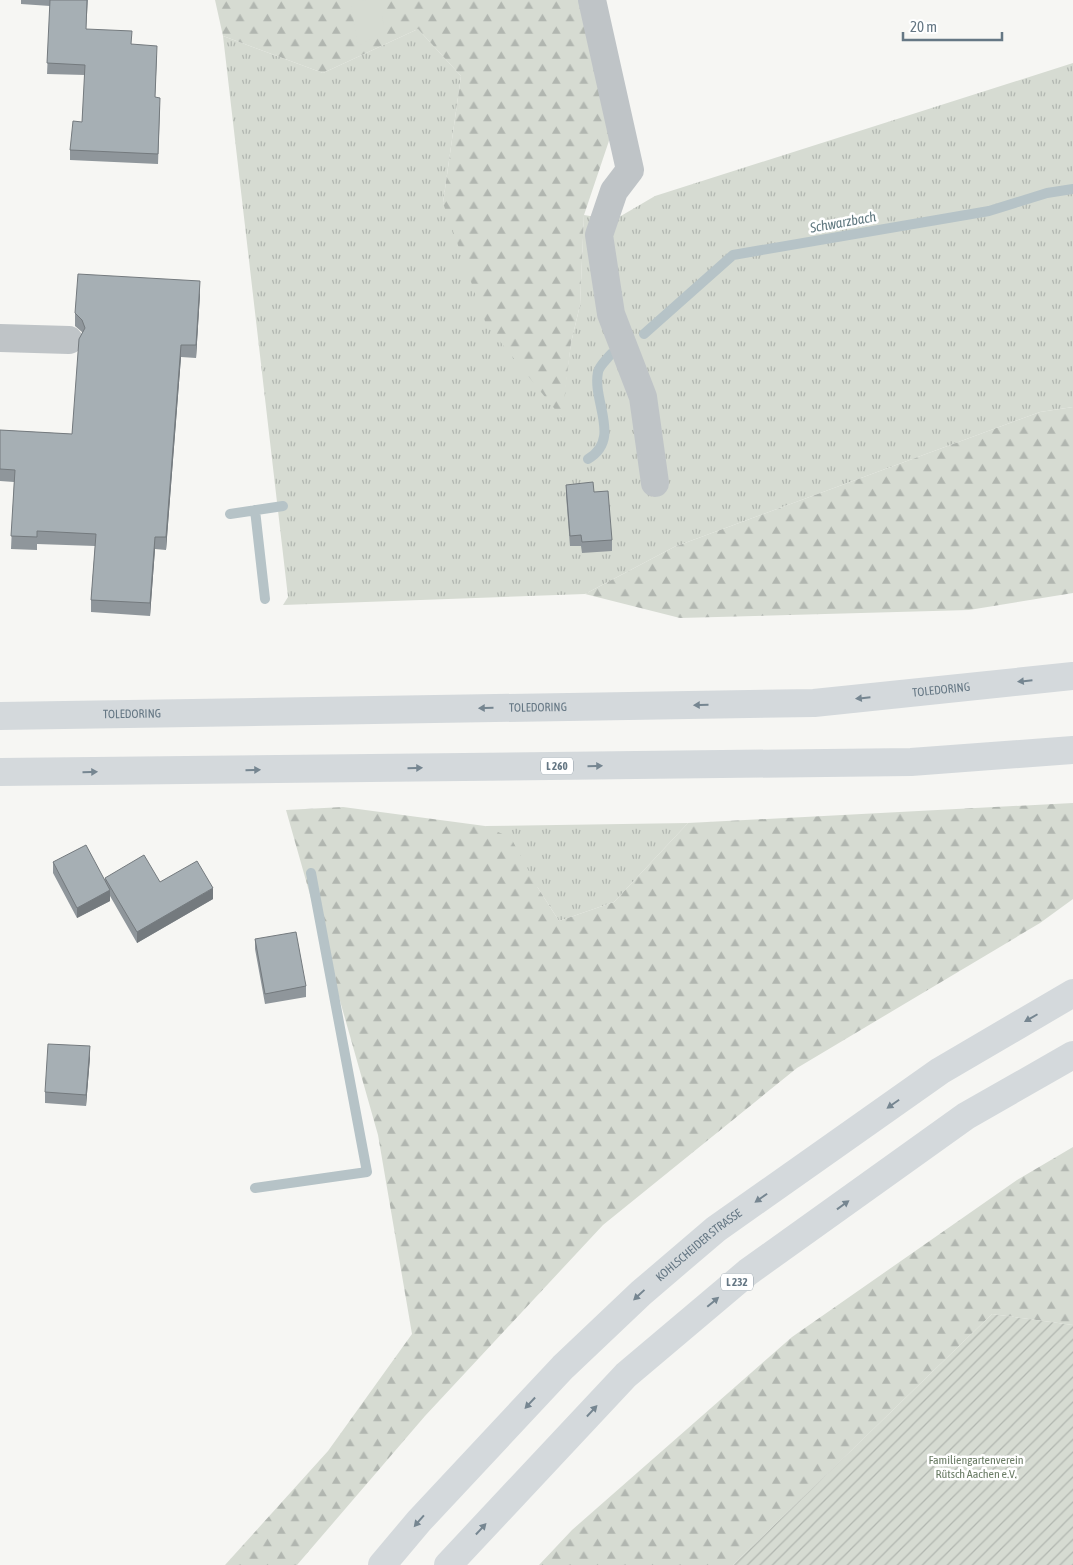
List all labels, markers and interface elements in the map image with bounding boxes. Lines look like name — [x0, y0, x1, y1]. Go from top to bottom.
scale bar — [903, 10, 1002, 42]
text: 20 m — [910, 18, 937, 35]
water label: Schwarzbach — [808, 208, 878, 236]
one-way arrow — [1016, 677, 1032, 685]
street label: TOLEDORING — [912, 680, 971, 700]
one-way arrow — [855, 694, 871, 702]
street label: TOLEDORING — [509, 700, 567, 715]
one-way arrow — [692, 701, 708, 709]
one-way arrow — [477, 705, 493, 713]
street label: TOLEDORING — [103, 706, 161, 721]
road number: L 260 — [541, 758, 573, 774]
one-way arrow — [588, 762, 604, 770]
one-way arrow — [408, 764, 424, 772]
one-way arrow — [245, 766, 261, 774]
one-way arrow — [83, 768, 99, 776]
one-way arrow — [1024, 1013, 1037, 1022]
one-way arrow — [886, 1099, 900, 1109]
one-way arrow — [754, 1193, 768, 1203]
one-way arrow — [836, 1199, 849, 1210]
street label: KOHLSCHEIDER STRASSE — [653, 1206, 745, 1284]
road number: L 232 — [721, 1274, 753, 1290]
one-way arrow — [634, 1289, 646, 1301]
one-way arrow — [706, 1297, 719, 1308]
one-way arrow — [524, 1396, 536, 1408]
one-way arrow — [586, 1405, 598, 1417]
park label: Familiengartenverein Rütsch Aachen e.V. — [928, 1453, 1024, 1481]
one-way arrow — [413, 1515, 424, 1528]
one-way arrow — [475, 1524, 487, 1536]

